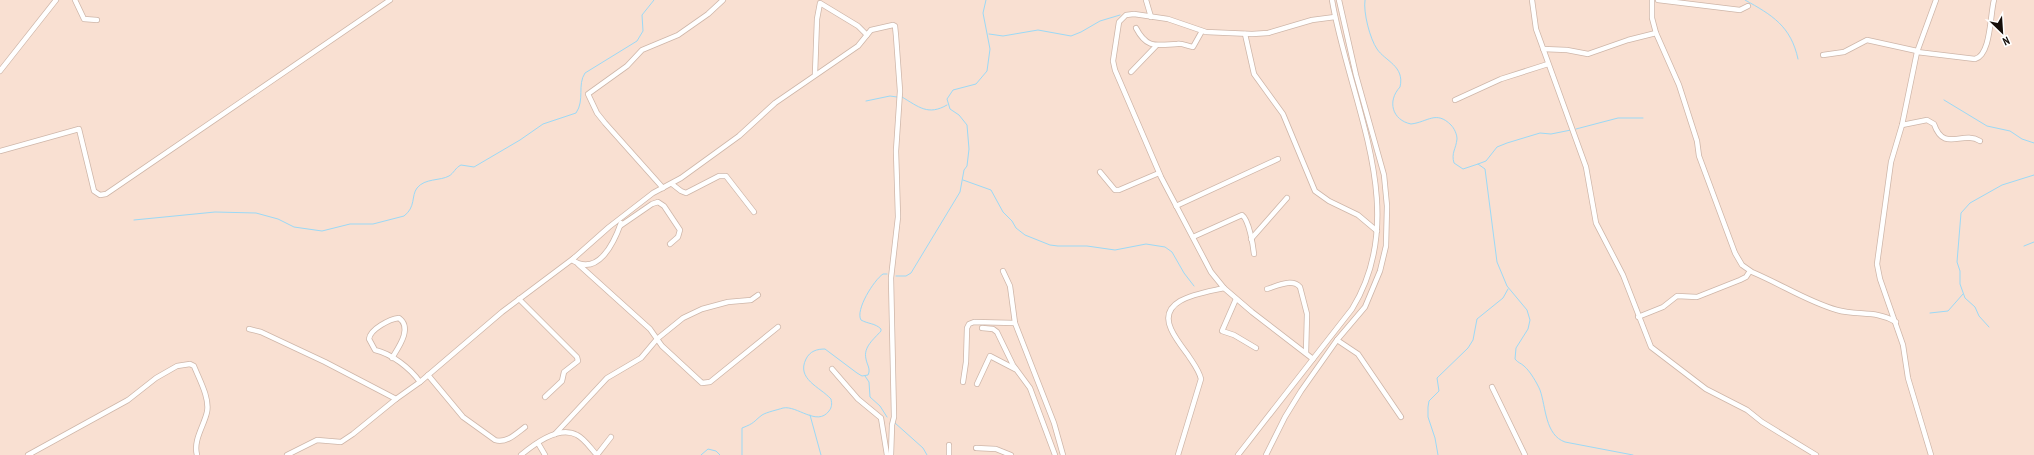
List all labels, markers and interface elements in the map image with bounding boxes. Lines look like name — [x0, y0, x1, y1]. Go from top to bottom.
north arrow — [1982, 12, 2022, 52]
text: N — [2001, 33, 2012, 49]

